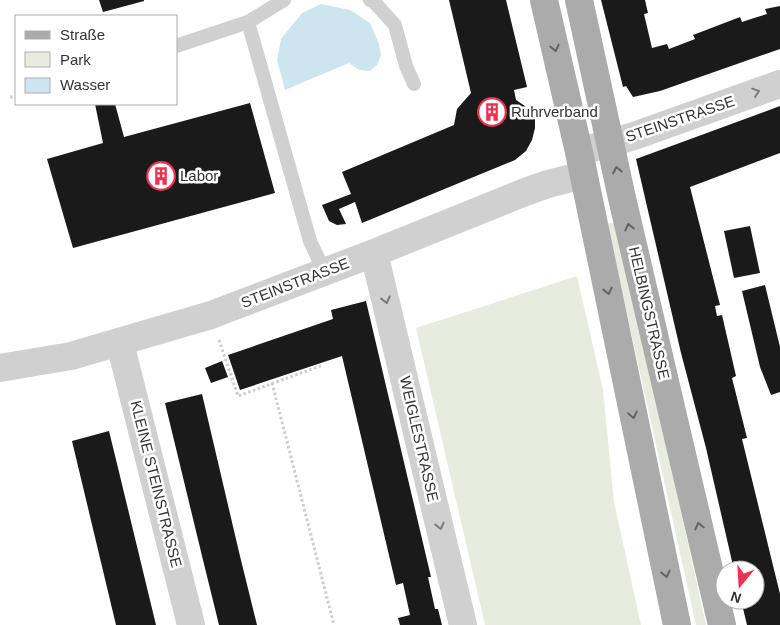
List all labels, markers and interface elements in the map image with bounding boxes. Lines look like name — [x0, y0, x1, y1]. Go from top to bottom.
legend — [15, 15, 178, 105]
text: Straße — [60, 26, 105, 43]
one-way arrow — [549, 43, 560, 52]
text: Park — [60, 51, 91, 68]
text: Wasser — [60, 76, 110, 93]
one-way arrow — [752, 88, 760, 98]
street label: STEINSTRASSE — [623, 92, 737, 145]
building icon: Ruhrverband — [477, 97, 507, 127]
place label: Ruhrverband — [511, 103, 598, 120]
building icon: Labor — [146, 161, 176, 191]
one-way arrow — [612, 166, 622, 175]
place label: Labor — [180, 167, 218, 184]
one-way arrow — [624, 222, 635, 231]
street label: HELBINGSTRASSE — [626, 245, 673, 381]
street label: STEINSTRASSE — [238, 254, 351, 311]
one-way arrow — [602, 287, 612, 296]
one-way arrow — [380, 296, 391, 305]
street label: WEIGLESTRASSE — [397, 374, 442, 503]
street label: KLEINE STEINSTRASSE — [127, 399, 186, 569]
one-way arrow — [627, 410, 638, 419]
one-way arrow — [434, 522, 445, 531]
one-way arrow — [694, 522, 705, 531]
north arrow — [715, 560, 765, 610]
one-way arrow — [660, 570, 671, 578]
text: N — [729, 588, 743, 607]

